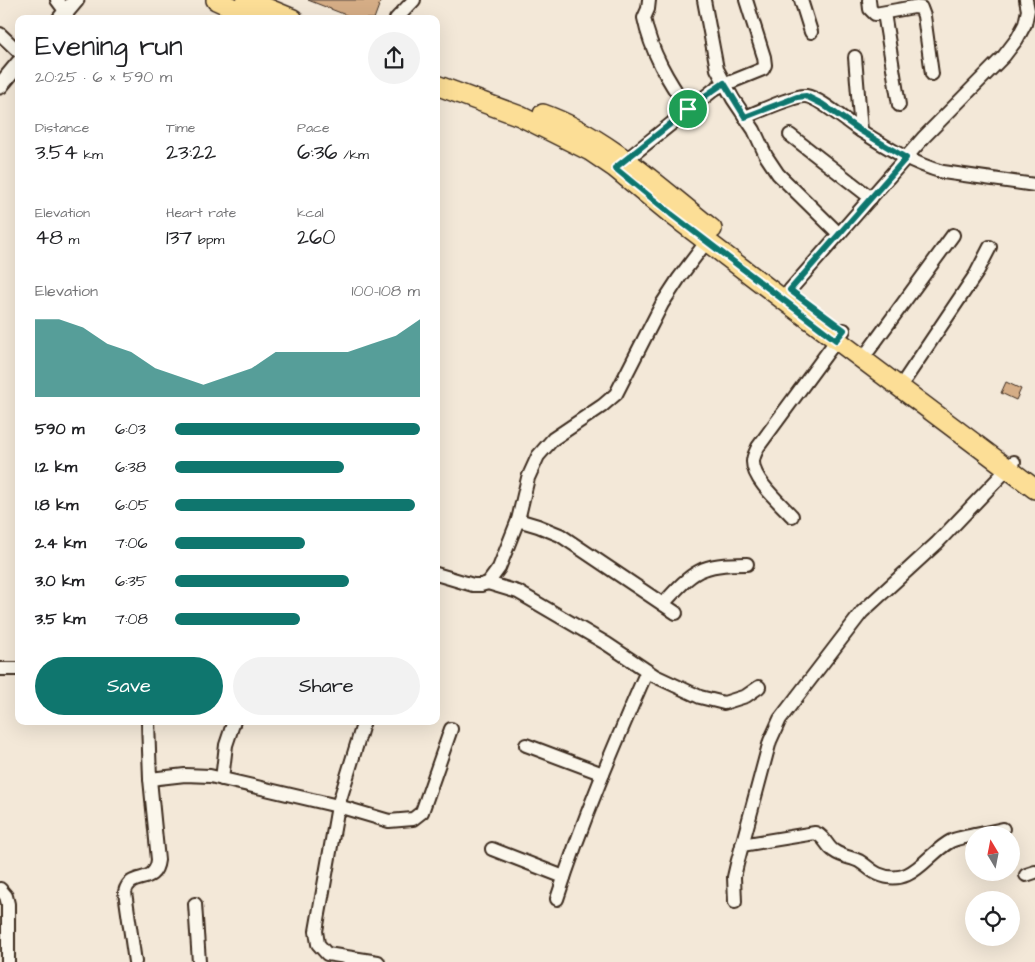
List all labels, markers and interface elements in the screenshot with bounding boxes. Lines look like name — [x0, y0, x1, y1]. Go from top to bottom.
text: Evening run — [35, 27, 183, 66]
button: share — [368, 32, 420, 84]
text: 20:25 · 6 × 590 m — [35, 66, 172, 88]
pin — [667, 88, 709, 130]
icon: arrive — [674, 95, 702, 123]
text: Distance — [35, 118, 89, 138]
text: Time — [166, 118, 195, 138]
text: Pace — [297, 118, 329, 138]
text: 3.54 — [35, 138, 78, 167]
text: 23:22 — [166, 138, 216, 167]
text: 6:36 — [297, 138, 338, 167]
text: km — [78, 145, 103, 165]
text: /km — [338, 145, 369, 165]
text: Elevation — [35, 203, 90, 223]
text: Heart rate — [166, 203, 236, 223]
text: kcal — [297, 203, 324, 223]
text: 48 — [35, 223, 63, 252]
text: 137 — [166, 223, 192, 252]
text: 260 — [297, 223, 335, 252]
text: m — [63, 230, 79, 250]
text: bpm — [192, 230, 224, 250]
text: Elevation — [35, 280, 98, 302]
text: 100–108 m — [351, 280, 420, 302]
text: 590 m — [35, 418, 84, 440]
text: 6:03 — [115, 418, 146, 440]
text: 1.2 km — [35, 456, 77, 478]
text: 6:38 — [115, 456, 146, 478]
text: 1.8 km — [35, 494, 78, 516]
text: 6:05 — [115, 494, 149, 516]
text: 2.4 km — [35, 532, 86, 554]
text: 7:06 — [115, 532, 148, 554]
text: 3.0 km — [35, 570, 84, 592]
text: 6:35 — [115, 570, 147, 592]
text: 3.5 km — [35, 608, 85, 630]
text: 7:08 — [115, 608, 148, 630]
button: Save — [35, 657, 223, 715]
button: Share — [233, 657, 420, 715]
north arrow — [965, 826, 1020, 881]
map controls — [965, 826, 1020, 946]
button: locate — [965, 891, 1020, 946]

